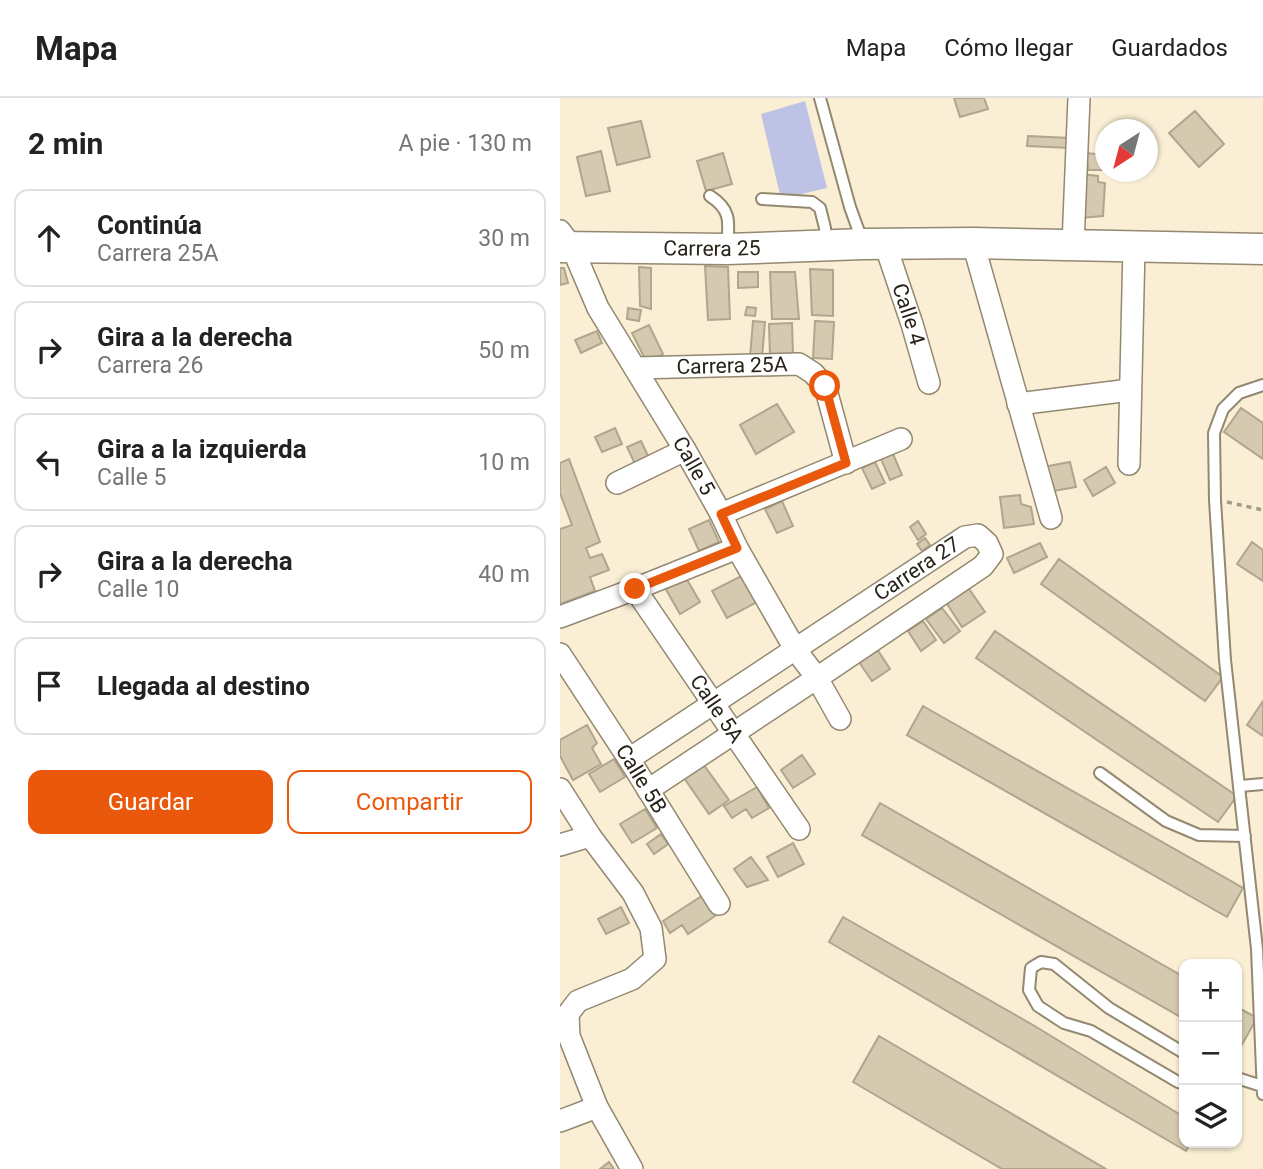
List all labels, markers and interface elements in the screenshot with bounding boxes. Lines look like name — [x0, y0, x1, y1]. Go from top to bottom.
text: Mapa — [35, 29, 118, 68]
text: Mapa — [846, 34, 906, 62]
text: Cómo llegar — [944, 34, 1073, 62]
text: Guardados — [1111, 34, 1228, 62]
north arrow — [1095, 119, 1158, 182]
text: 2 min — [28, 126, 103, 161]
text: A pie · 130 m — [399, 130, 532, 157]
text: Continúa — [97, 210, 202, 240]
icon: ahead — [30, 219, 68, 257]
text: 30 m — [478, 225, 530, 252]
street label: Carrera 25 — [663, 236, 761, 261]
text: Carrera 25A — [97, 240, 218, 267]
street label: Calle 4 — [887, 280, 929, 348]
text: Gira a la derecha — [97, 322, 293, 352]
icon: right — [30, 331, 68, 369]
text: 50 m — [478, 337, 530, 364]
text: Carrera 26 — [97, 352, 203, 379]
street label: Carrera 25A — [676, 352, 788, 379]
route start — [809, 370, 840, 401]
street label: Calle 5 — [668, 432, 720, 499]
text: Gira a la izquierda — [97, 434, 307, 464]
icon: left — [30, 443, 68, 481]
text: 10 m — [478, 449, 530, 476]
text: Calle 5 — [97, 464, 167, 491]
street label: Carrera 27 — [870, 532, 964, 606]
text: Gira a la derecha — [97, 546, 293, 576]
icon: right — [30, 555, 68, 593]
text: 40 m — [478, 561, 530, 588]
route end — [619, 573, 650, 604]
text: Calle 10 — [97, 576, 179, 603]
icon: arrive — [30, 667, 68, 705]
street label: Calle 5A — [685, 670, 749, 748]
text: Llegada al destino — [97, 671, 310, 701]
street label: Calle 5B — [611, 740, 672, 818]
button: Guardar — [28, 770, 273, 834]
button: Compartir — [287, 770, 532, 834]
map controls — [1179, 959, 1242, 1148]
button: + — [1179, 959, 1242, 1022]
button: − — [1179, 1022, 1242, 1085]
button: layers — [1179, 1085, 1242, 1148]

